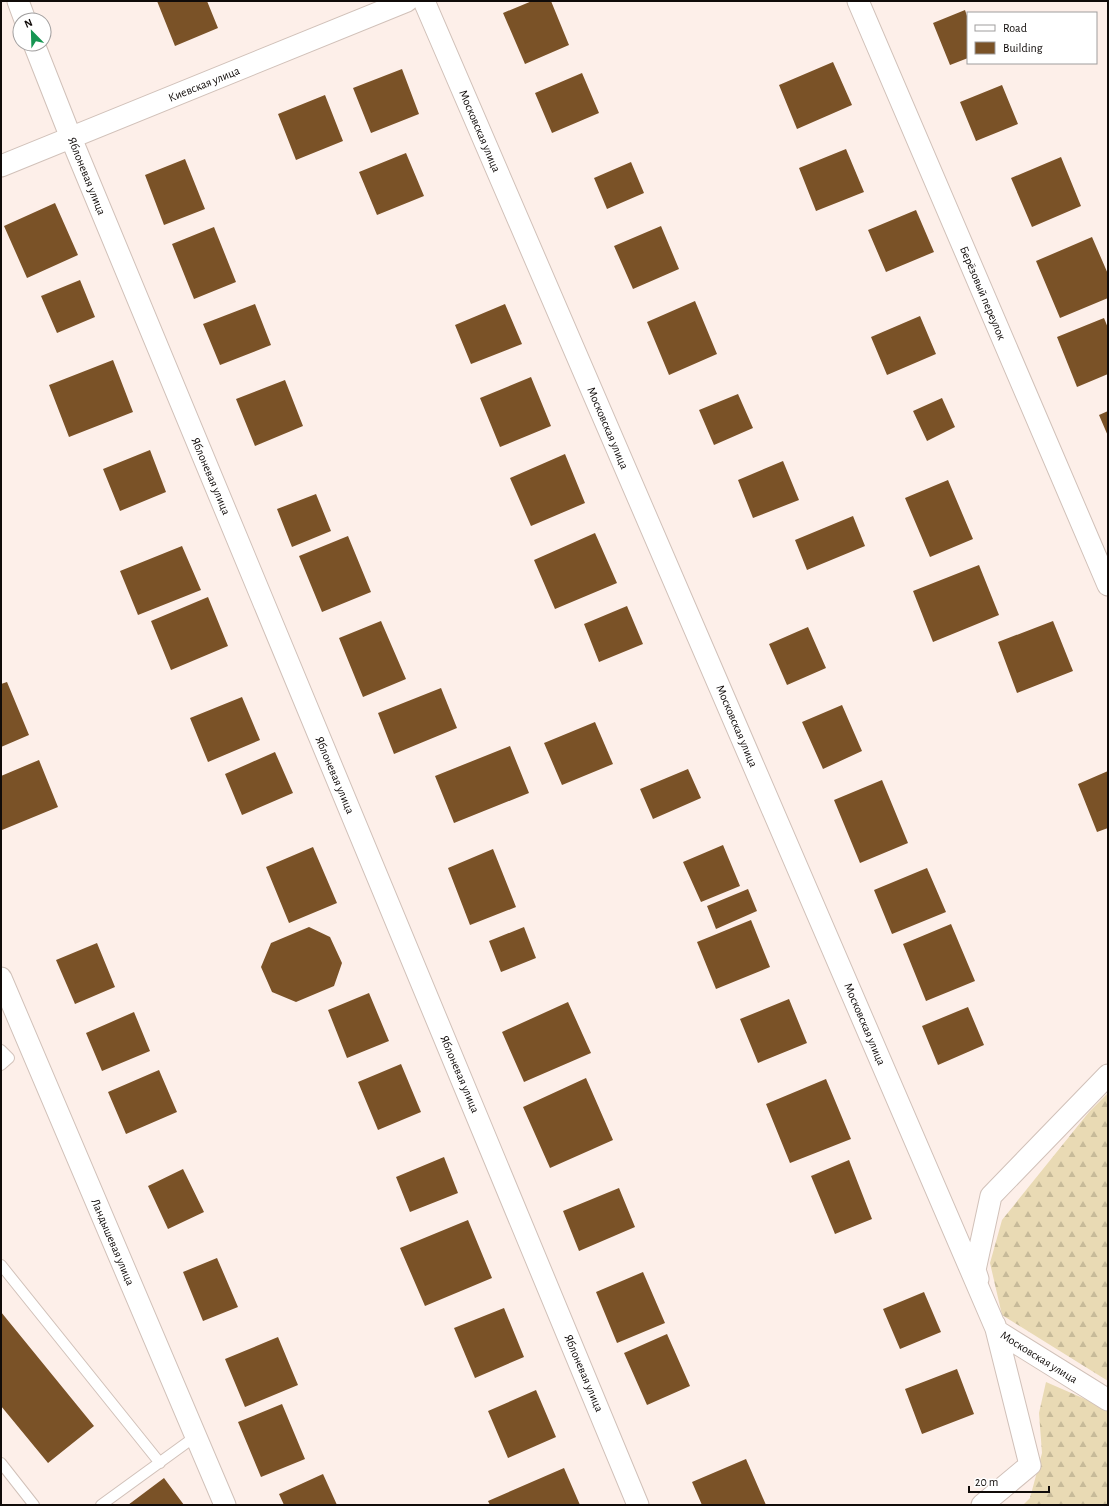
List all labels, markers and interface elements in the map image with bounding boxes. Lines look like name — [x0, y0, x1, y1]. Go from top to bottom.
north arrow — [12, 12, 52, 52]
legend — [967, 12, 1097, 64]
text: N — [23, 17, 34, 30]
text: Road — [1003, 22, 1027, 34]
text: Building — [1003, 42, 1043, 54]
street label: Киевская улица — [167, 64, 242, 105]
street label: Московская улица — [456, 88, 503, 175]
street label: Яблоневая улица — [65, 135, 108, 217]
street label: Берёзовый переулок — [957, 244, 1008, 342]
street label: Московская улица — [584, 385, 631, 472]
street label: Яблоневая улица — [188, 436, 233, 517]
street label: Московская улица — [713, 683, 760, 770]
street label: Яблоневая улица — [312, 735, 357, 816]
street label: Московская улица — [841, 981, 888, 1068]
street label: Яблоневая улица — [437, 1034, 482, 1115]
street label: Ландышевая улица — [88, 1197, 137, 1288]
street label: Московская улица — [998, 1329, 1080, 1387]
street label: Яблоневая улица — [561, 1333, 606, 1414]
scale bar — [969, 1468, 1049, 1494]
text: 20 m — [975, 1476, 998, 1488]

